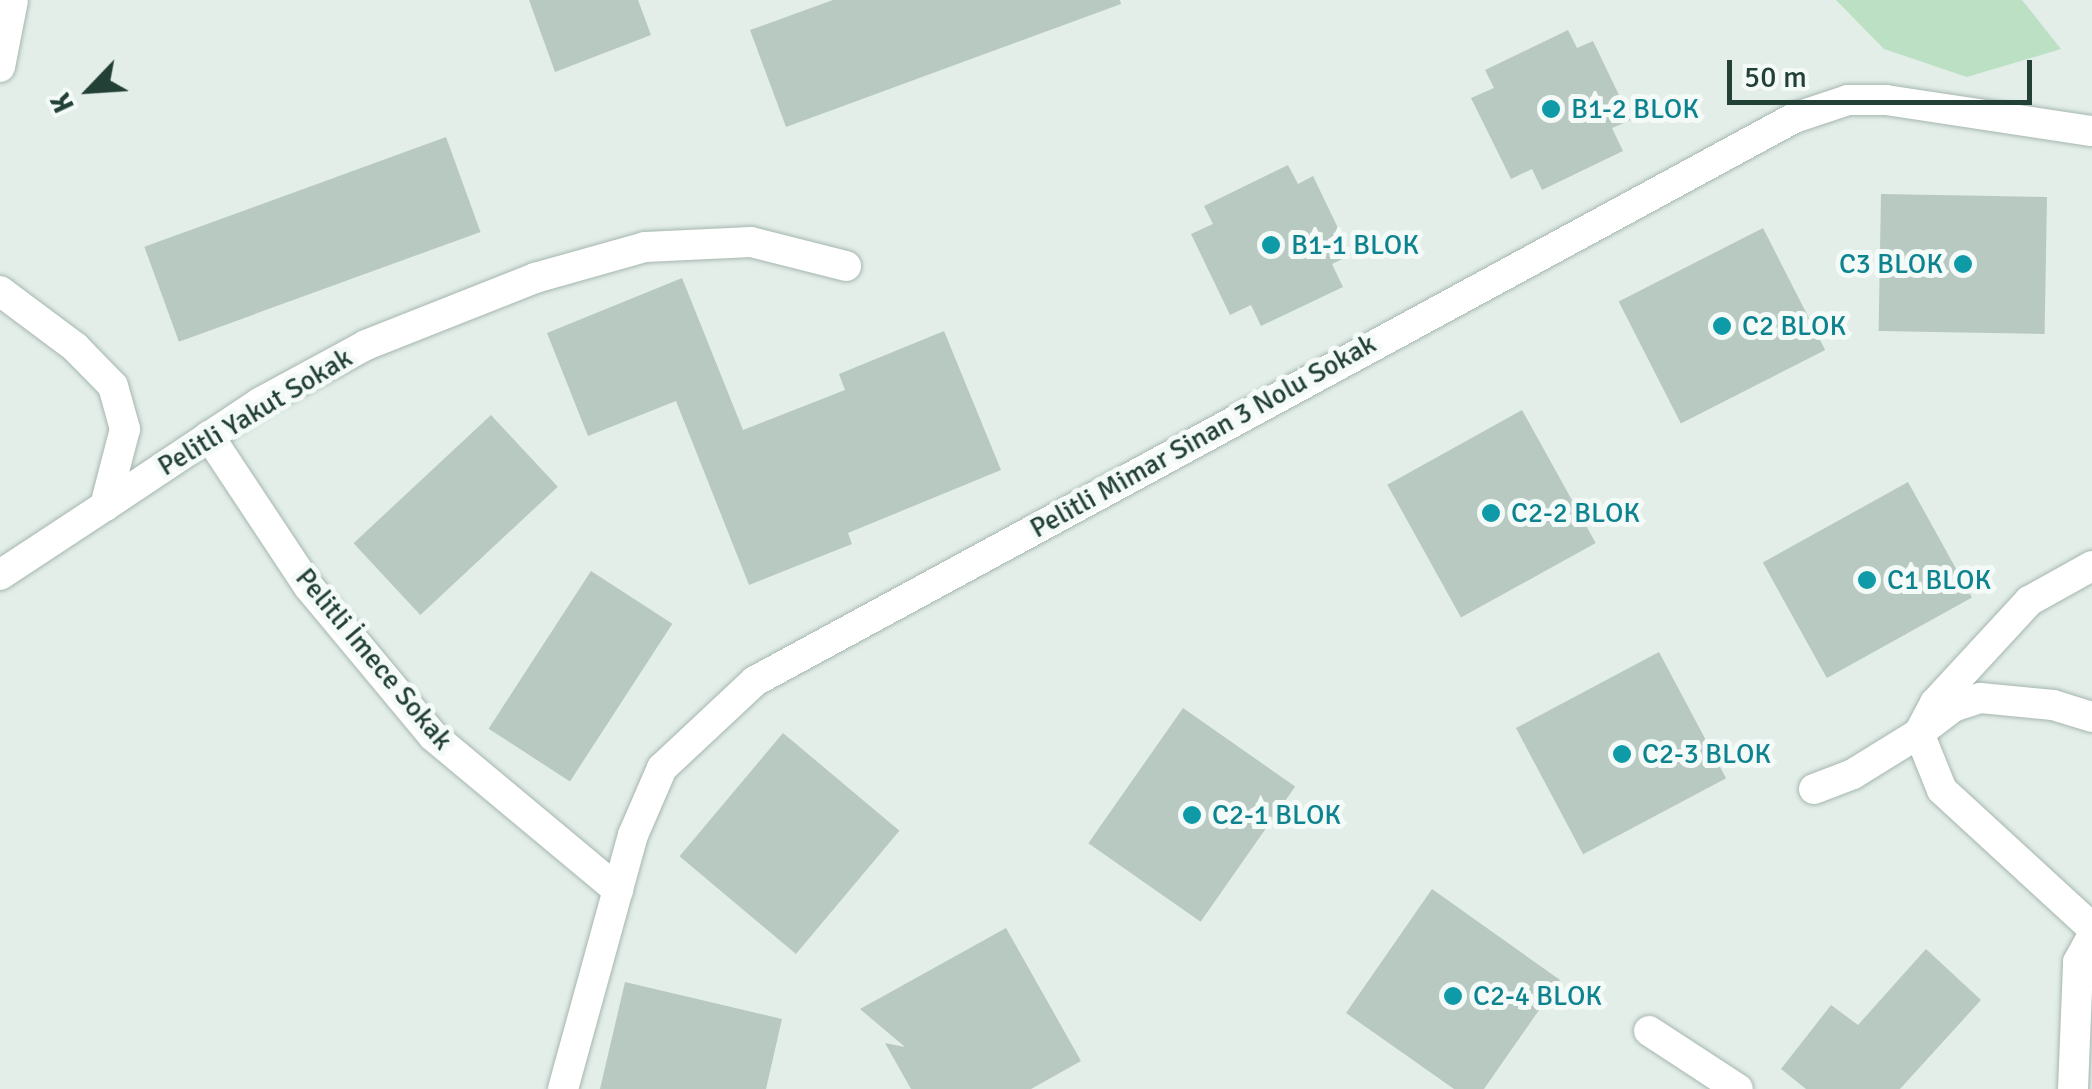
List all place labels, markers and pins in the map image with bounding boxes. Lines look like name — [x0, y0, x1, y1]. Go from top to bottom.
place label: B1-2 BLOK — [1571, 92, 1699, 126]
marker: B1-2 BLOK — [1540, 98, 1562, 120]
place label: B1-1 BLOK — [1291, 228, 1419, 262]
marker: B1-1 BLOK — [1260, 234, 1282, 256]
place label: C3 BLOK — [1839, 247, 1943, 281]
marker: C3 BLOK — [1952, 253, 1974, 275]
place label: C2 BLOK — [1742, 309, 1846, 343]
marker: C2 BLOK — [1711, 315, 1733, 337]
place label: C2-2 BLOK — [1511, 496, 1640, 530]
marker: C2-2 BLOK — [1480, 502, 1502, 524]
place label: C1 BLOK — [1887, 563, 1991, 597]
marker: C1 BLOK — [1856, 569, 1878, 591]
place label: C2-3 BLOK — [1642, 737, 1771, 771]
marker: C2-3 BLOK — [1611, 743, 1633, 765]
place label: C2-1 BLOK — [1212, 798, 1341, 832]
marker: C2-1 BLOK — [1181, 804, 1203, 826]
place label: C2-4 BLOK — [1473, 979, 1602, 1013]
marker: C2-4 BLOK — [1442, 985, 1464, 1007]

